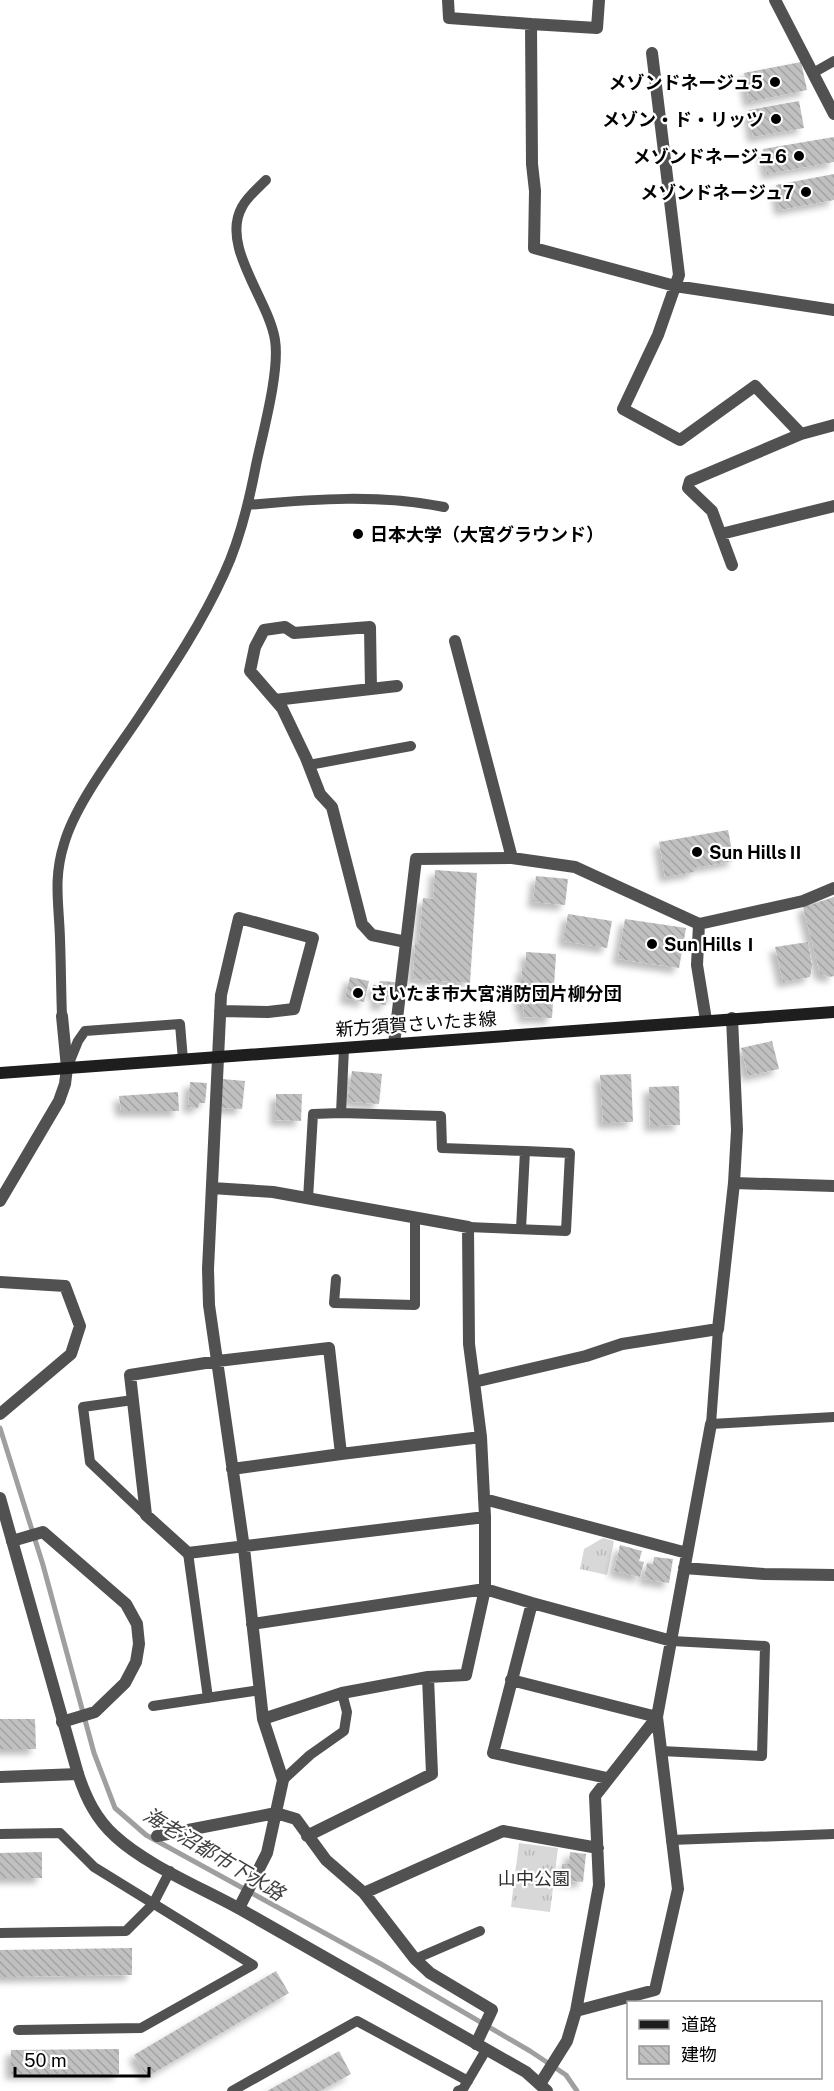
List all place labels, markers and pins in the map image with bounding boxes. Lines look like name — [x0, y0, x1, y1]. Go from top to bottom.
place label: メゾンドネージュ5 — [608, 72, 763, 93]
marker: メゾンドネージュ5 — [768, 75, 782, 89]
place label: メゾン・ド・リッツ — [602, 109, 764, 130]
marker: メゾン・ド・リッツ — [769, 112, 783, 126]
place label: メゾンドネージュ6 — [633, 146, 787, 167]
marker: メゾンドネージュ6 — [792, 149, 806, 163]
place label: メゾンドネージュ7 — [640, 182, 794, 203]
marker: メゾンドネージュ7 — [799, 185, 813, 199]
place label: 日本大学（大宮グラウンド） — [370, 524, 604, 545]
marker: 日本大学（大宮グラウンド） — [351, 527, 365, 541]
place label: Sun HillsⅡ — [709, 842, 805, 863]
marker: Sun HillsⅡ — [690, 845, 704, 859]
place label: Sun HillsⅠ — [664, 934, 760, 955]
marker: Sun HillsⅠ — [645, 937, 659, 951]
place label: さいたま市大宮消防団片柳分団 — [370, 983, 621, 1004]
marker: さいたま市大宮消防団片柳分団 — [351, 986, 365, 1000]

